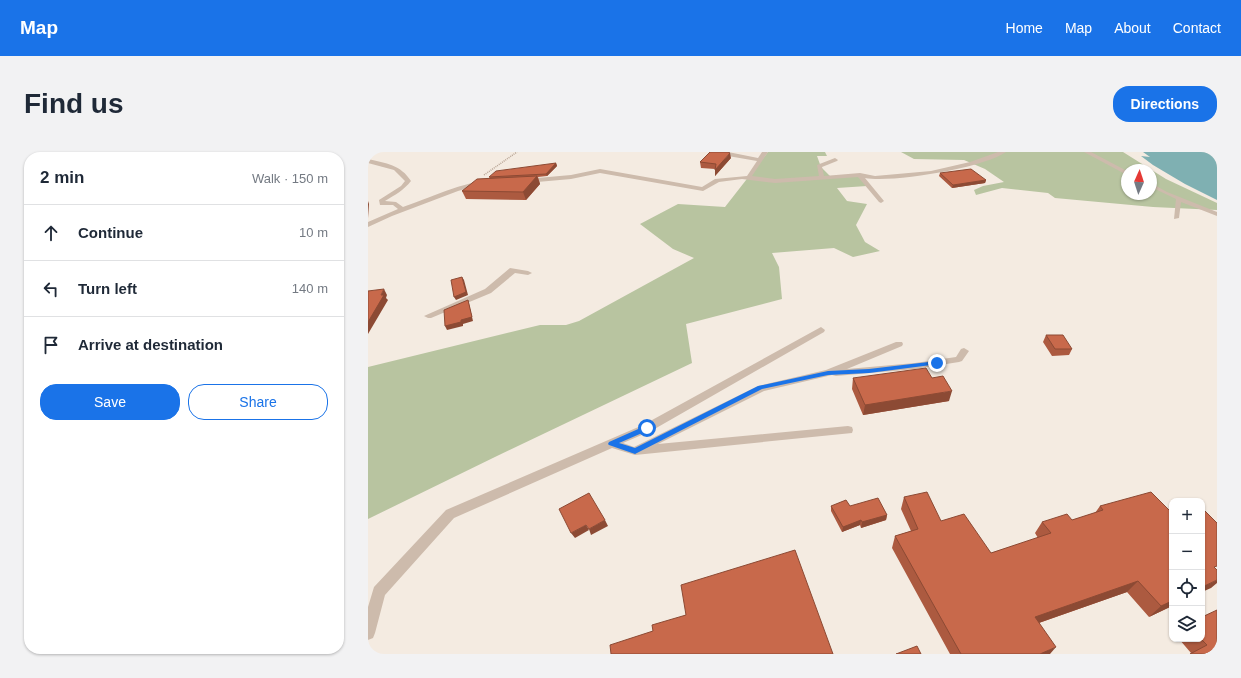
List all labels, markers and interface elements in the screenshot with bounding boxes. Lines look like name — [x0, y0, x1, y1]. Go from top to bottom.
text: Map — [20, 17, 58, 38]
text: Home — [1006, 20, 1043, 36]
text: Map — [1065, 20, 1092, 36]
text: About — [1114, 20, 1151, 36]
text: Contact — [1173, 20, 1221, 36]
button: Directions — [1113, 86, 1217, 122]
text: Find us — [24, 88, 124, 119]
north arrow — [1121, 164, 1157, 200]
text: 2 min — [40, 168, 84, 187]
text: Walk · 150 m — [252, 171, 328, 186]
icon: ahead — [40, 222, 62, 244]
text: Continue — [78, 224, 143, 241]
text: 10 m — [299, 225, 328, 240]
icon: left — [40, 278, 62, 300]
text: Turn left — [78, 280, 137, 297]
text: 140 m — [292, 281, 328, 296]
icon: arrive — [40, 334, 62, 356]
text: Arrive at destination — [78, 336, 223, 353]
route end — [928, 354, 946, 372]
button: Save — [40, 384, 180, 420]
button: Share — [188, 384, 328, 420]
route start — [638, 419, 656, 437]
map controls — [1169, 498, 1205, 642]
button: + — [1169, 498, 1205, 534]
button: − — [1169, 534, 1205, 570]
button: locate — [1169, 570, 1205, 606]
button: layers — [1169, 606, 1205, 642]

